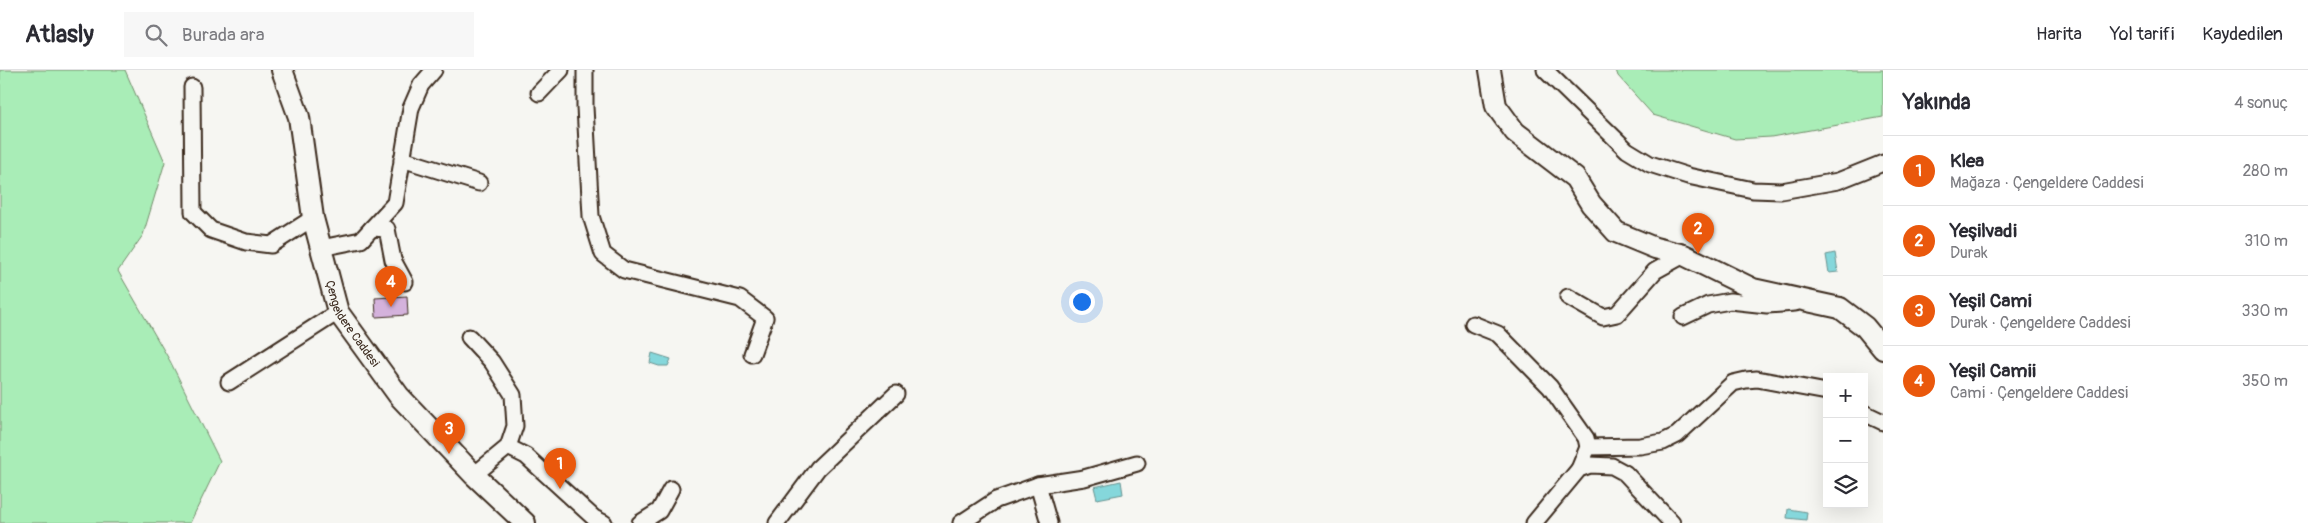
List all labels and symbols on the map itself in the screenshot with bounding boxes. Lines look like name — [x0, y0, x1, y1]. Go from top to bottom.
pin: 2 — [1682, 213, 1714, 254]
pin: 4 — [375, 266, 407, 307]
street label: Çengeldere Caddesi — [322, 279, 383, 370]
your location — [1069, 289, 1095, 315]
pin: 3 — [433, 413, 465, 454]
pin: 1 — [544, 448, 576, 489]

